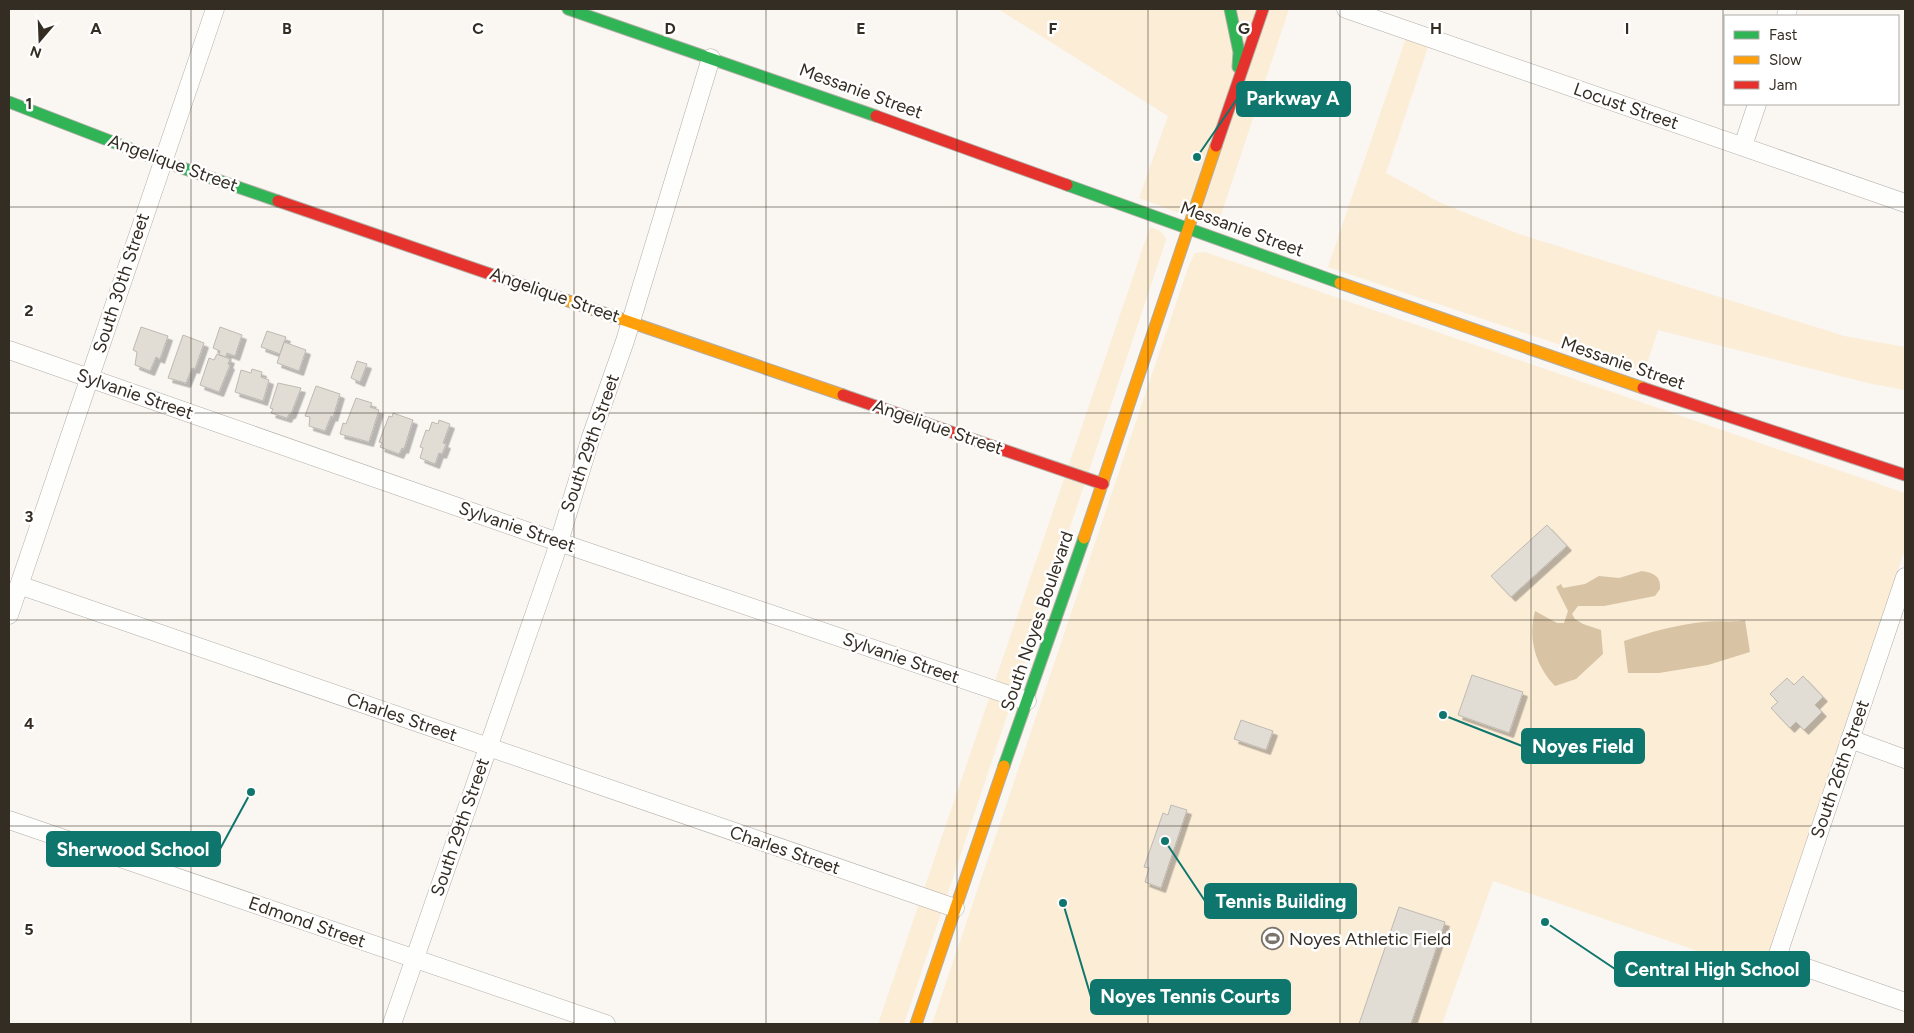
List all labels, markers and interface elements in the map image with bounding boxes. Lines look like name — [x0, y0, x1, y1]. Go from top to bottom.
north arrow — [15, 15, 65, 65]
legend — [1724, 15, 1899, 105]
text: A — [90, 19, 102, 38]
text: B — [282, 19, 292, 38]
text: C — [472, 19, 484, 38]
text: D — [664, 19, 676, 38]
text: E — [856, 19, 866, 38]
text: F — [1049, 19, 1058, 38]
text: G — [1238, 19, 1250, 38]
text: H — [1430, 19, 1442, 38]
text: I — [1625, 19, 1629, 38]
text: Fast — [1769, 26, 1798, 44]
text: N — [28, 42, 44, 62]
text: Slow — [1769, 51, 1802, 69]
street label: Messanie Street — [796, 58, 926, 124]
text: Jam — [1769, 76, 1797, 94]
street label: Locust Street — [1571, 78, 1682, 134]
callout: Parkway A — [1237, 82, 1350, 116]
text: Parkway A — [1246, 87, 1340, 110]
text: 1 — [26, 94, 32, 113]
street label: Angelique Street — [105, 129, 241, 197]
street label: Messanie Street — [1177, 196, 1307, 262]
street label: South 30th Street — [88, 210, 154, 356]
street label: Angelique Street — [487, 262, 623, 328]
text: 2 — [24, 301, 34, 320]
street label: Messanie Street — [1558, 331, 1688, 395]
street label: Sylvanie Street — [74, 364, 196, 424]
street label: South 29th Street — [556, 371, 624, 515]
street label: Angelique Street — [870, 394, 1006, 460]
street label: Sylvanie Street — [456, 497, 578, 557]
text: 3 — [25, 507, 34, 526]
street label: South Noyes Boulevard — [996, 528, 1078, 714]
street label: Sylvanie Street — [840, 628, 962, 688]
street label: Charles Street — [344, 688, 460, 746]
street label: South 26th Street — [1806, 697, 1874, 841]
text: 4 — [24, 714, 34, 733]
callout: Noyes Field — [1522, 729, 1644, 763]
text: Noyes Field — [1532, 735, 1634, 758]
street label: South 29th Street — [426, 755, 494, 899]
street label: Charles Street — [727, 821, 843, 879]
callout: Sherwood School — [47, 832, 220, 866]
text: Sherwood School — [56, 838, 210, 861]
callout: Tennis Building — [1205, 884, 1356, 918]
text: Tennis Building — [1216, 890, 1346, 913]
street label: Edmond Street — [246, 892, 369, 952]
text: 5 — [24, 920, 34, 939]
sports icon: Noyes Athletic Field — [1261, 927, 1285, 951]
place label: Noyes Athletic Field — [1289, 928, 1451, 950]
callout: Central High School — [1615, 952, 1809, 986]
text: Central High School — [1625, 958, 1799, 981]
callout: Noyes Tennis Courts — [1091, 980, 1290, 1014]
text: Noyes Tennis Courts — [1100, 985, 1280, 1008]

